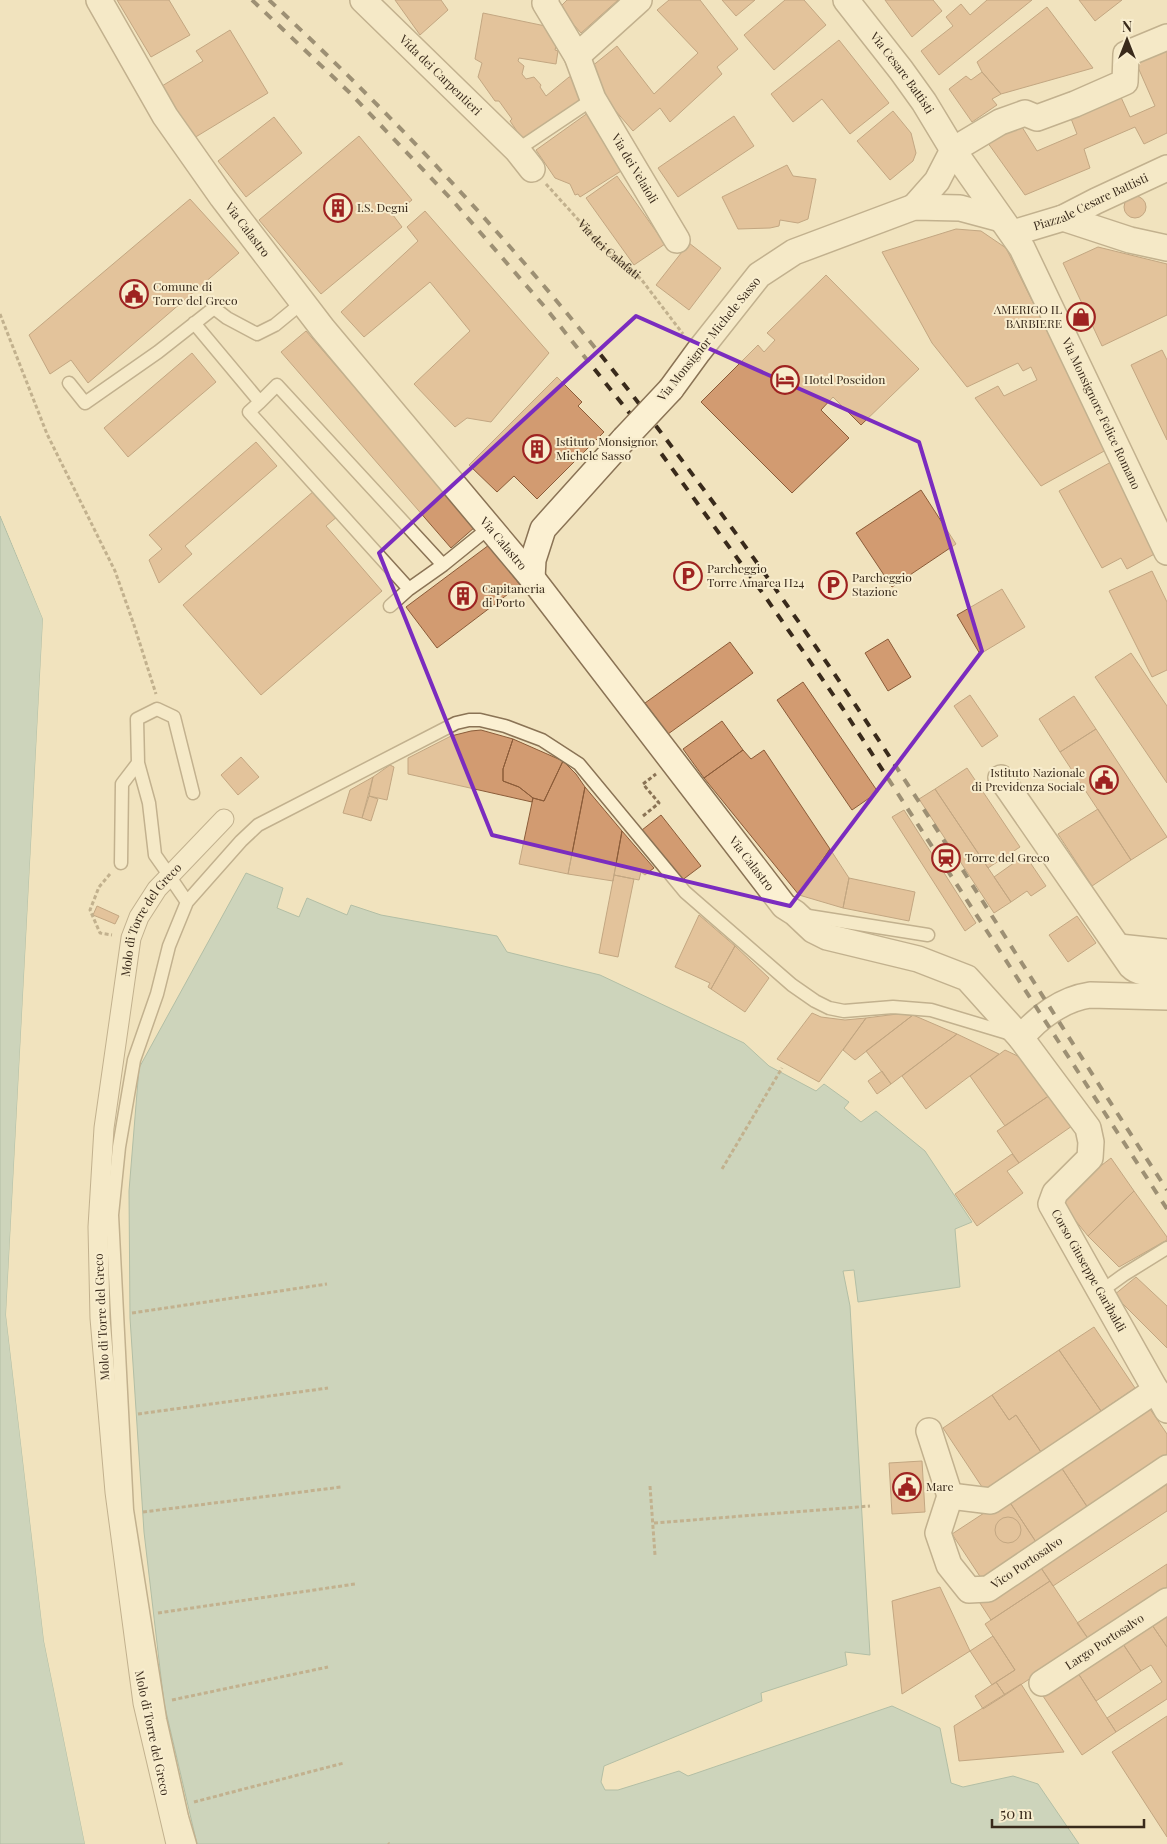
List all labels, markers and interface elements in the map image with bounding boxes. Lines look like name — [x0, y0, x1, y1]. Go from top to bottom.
north arrow — [1102, 15, 1152, 65]
text: N — [1122, 17, 1132, 36]
street label: Via Cesare Battisti — [867, 28, 938, 117]
street label: Vida dei Carpentieri — [396, 30, 486, 119]
street label: Via dei Velaioli — [608, 130, 662, 206]
street label: Piazzale Cesare Battisti — [1031, 169, 1151, 233]
building icon: I.S. Degni — [323, 193, 353, 223]
street label: Via Calastro — [221, 198, 274, 260]
place label: I.S. Degni — [357, 199, 409, 215]
street label: Via dei Calafati — [574, 215, 645, 283]
street label: Via Monsignor Michele Sasso — [652, 273, 764, 405]
place label: Comune di Torre del Greco — [153, 278, 238, 308]
public building icon: Comune di Torre del Greco — [119, 279, 149, 309]
place label: AMERIGO IL BARBIERE — [993, 301, 1062, 331]
shop icon: AMERIGO IL BARBIERE — [1066, 302, 1096, 332]
street label: Via Monsignore Felice Romano — [1059, 334, 1145, 492]
hotel icon: Hotel Poseidon — [770, 365, 800, 395]
place label: Hotel Poseidon — [804, 371, 885, 387]
place label: Istituto Monsignor Michele Sasso — [556, 433, 657, 463]
building icon: Istituto Monsignor Michele Sasso — [522, 434, 552, 464]
street label: Via Calastro — [476, 512, 531, 573]
place label: Parcheggio Torre Amarea H24 — [707, 560, 805, 590]
parking icon: Parcheggio Torre Amarea H24 — [673, 561, 703, 591]
place label: Parcheggio Stazione — [852, 569, 912, 599]
parking icon: Parcheggio Stazione — [818, 570, 848, 600]
place label: Capitaneria di Porto — [482, 580, 545, 610]
building icon: Capitaneria di Porto — [448, 581, 478, 611]
place label: Istituto Nazionale di Previdenza Sociale — [971, 764, 1085, 794]
public building icon: Istituto Nazionale di Previdenza Sociale — [1089, 765, 1119, 795]
street label: Via Calastro — [726, 832, 779, 894]
station icon: Torre del Greco — [931, 843, 961, 873]
place label: Torre del Greco — [965, 849, 1050, 865]
street label: Molo di Torre del Greco — [117, 859, 185, 978]
street label: Corso Giuseppe Garibaldi — [1048, 1206, 1131, 1335]
street label: Molo di Torre del Greco — [90, 1253, 112, 1381]
public building icon: Mare — [892, 1472, 922, 1502]
place label: Mare — [926, 1478, 954, 1494]
street label: Vico Portosalvo — [987, 1532, 1066, 1592]
street label: Largo Portosalvo — [1062, 1609, 1147, 1673]
street label: Molo di Torre del Greco — [132, 1669, 174, 1797]
scale bar — [992, 1796, 1144, 1828]
text: 50 m — [1000, 1803, 1033, 1823]

